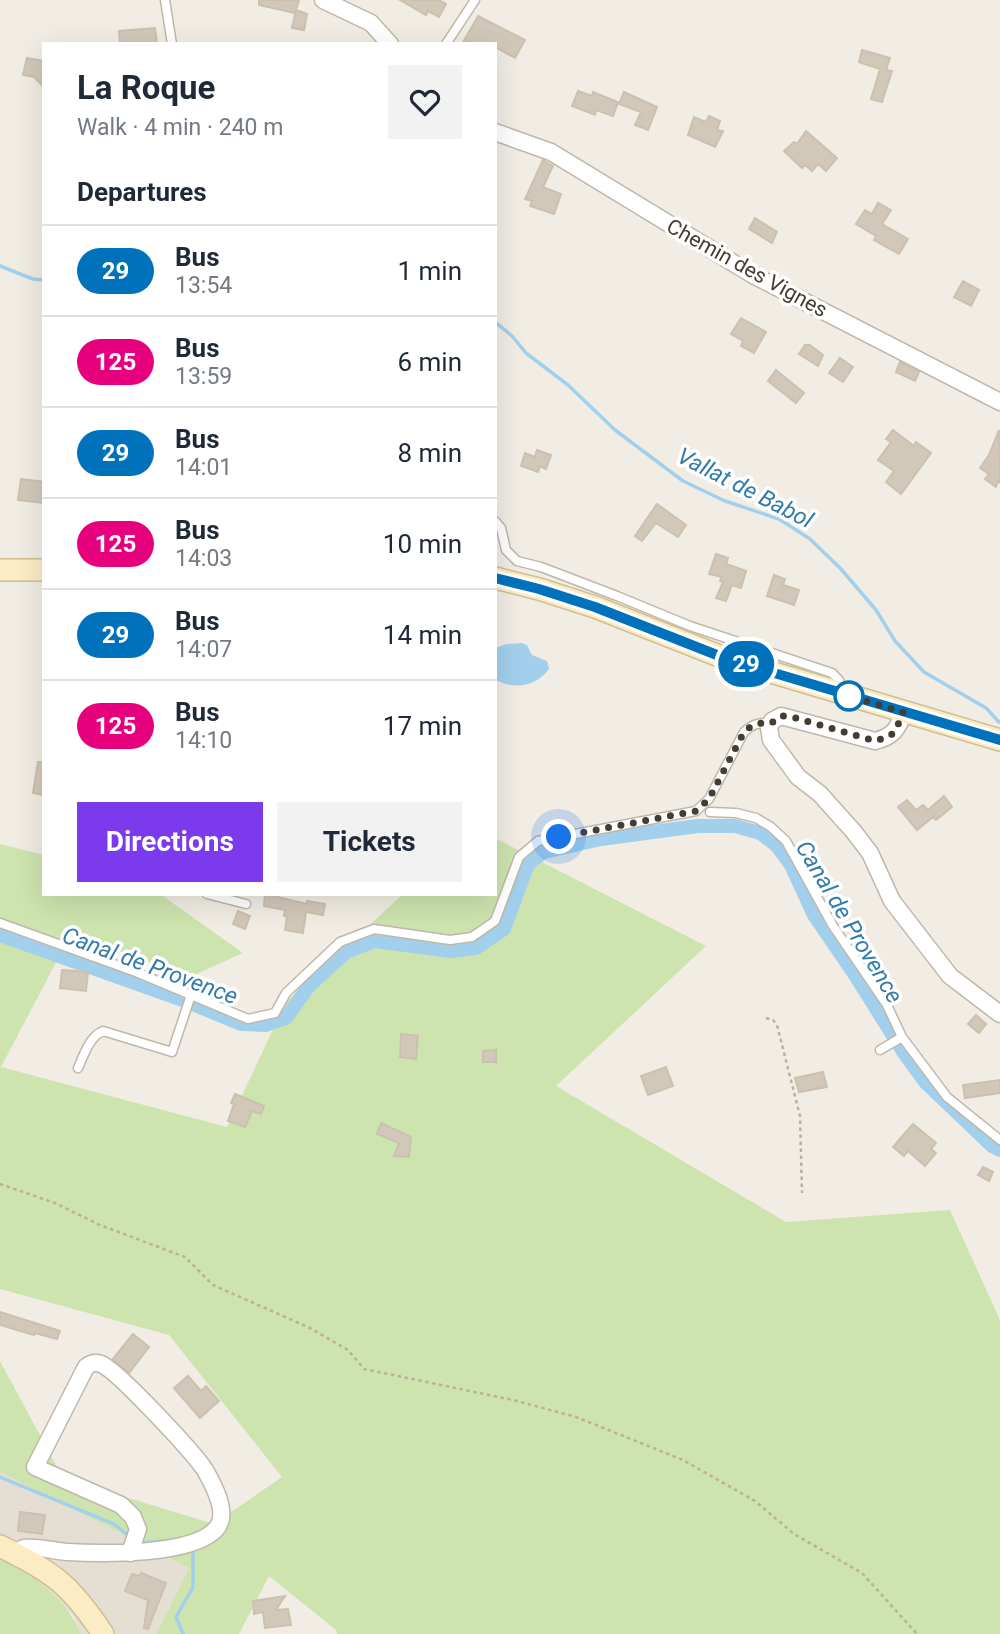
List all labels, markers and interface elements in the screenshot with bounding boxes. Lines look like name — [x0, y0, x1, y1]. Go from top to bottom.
button: heart — [388, 65, 462, 139]
text: La Roque — [77, 68, 215, 107]
text: Walk · 4 min · 240 m — [77, 114, 283, 141]
text: Departures — [77, 177, 207, 207]
street label: Chemin des Vignes — [663, 214, 831, 322]
text: Bus — [175, 242, 220, 272]
text: 1 min — [397, 256, 462, 286]
text: 29 — [102, 257, 129, 285]
text: 13:54 — [175, 272, 232, 299]
text: Bus — [175, 333, 220, 363]
text: 6 min — [397, 347, 462, 377]
text: 125 — [95, 348, 136, 376]
text: 13:59 — [175, 363, 232, 390]
text: Bus — [175, 424, 220, 454]
text: 8 min — [397, 438, 462, 468]
text: 29 — [102, 439, 129, 467]
water label: Vallat de Babol — [673, 442, 818, 534]
text: 14:01 — [175, 454, 232, 481]
text: Bus — [175, 515, 220, 545]
text: 10 min — [383, 529, 462, 559]
text: 125 — [95, 530, 136, 558]
text: 14:03 — [175, 545, 232, 572]
text: Bus — [175, 606, 220, 636]
text: 14 min — [383, 620, 462, 650]
text: 29 — [102, 621, 129, 649]
text: 14:07 — [175, 636, 232, 663]
line badge: 29 — [714, 641, 778, 687]
text: 29 — [732, 650, 760, 678]
unlabelled marker — [834, 681, 864, 711]
text: Bus — [175, 697, 220, 727]
text: 17 min — [383, 711, 462, 741]
text: 125 — [95, 712, 136, 740]
text: 14:10 — [175, 727, 232, 754]
button: Directions — [77, 802, 263, 882]
button: Tickets — [277, 802, 462, 882]
your location — [541, 819, 576, 854]
water label: Canal de Provence — [790, 836, 908, 1008]
water label: Canal de Provence — [59, 922, 241, 1010]

